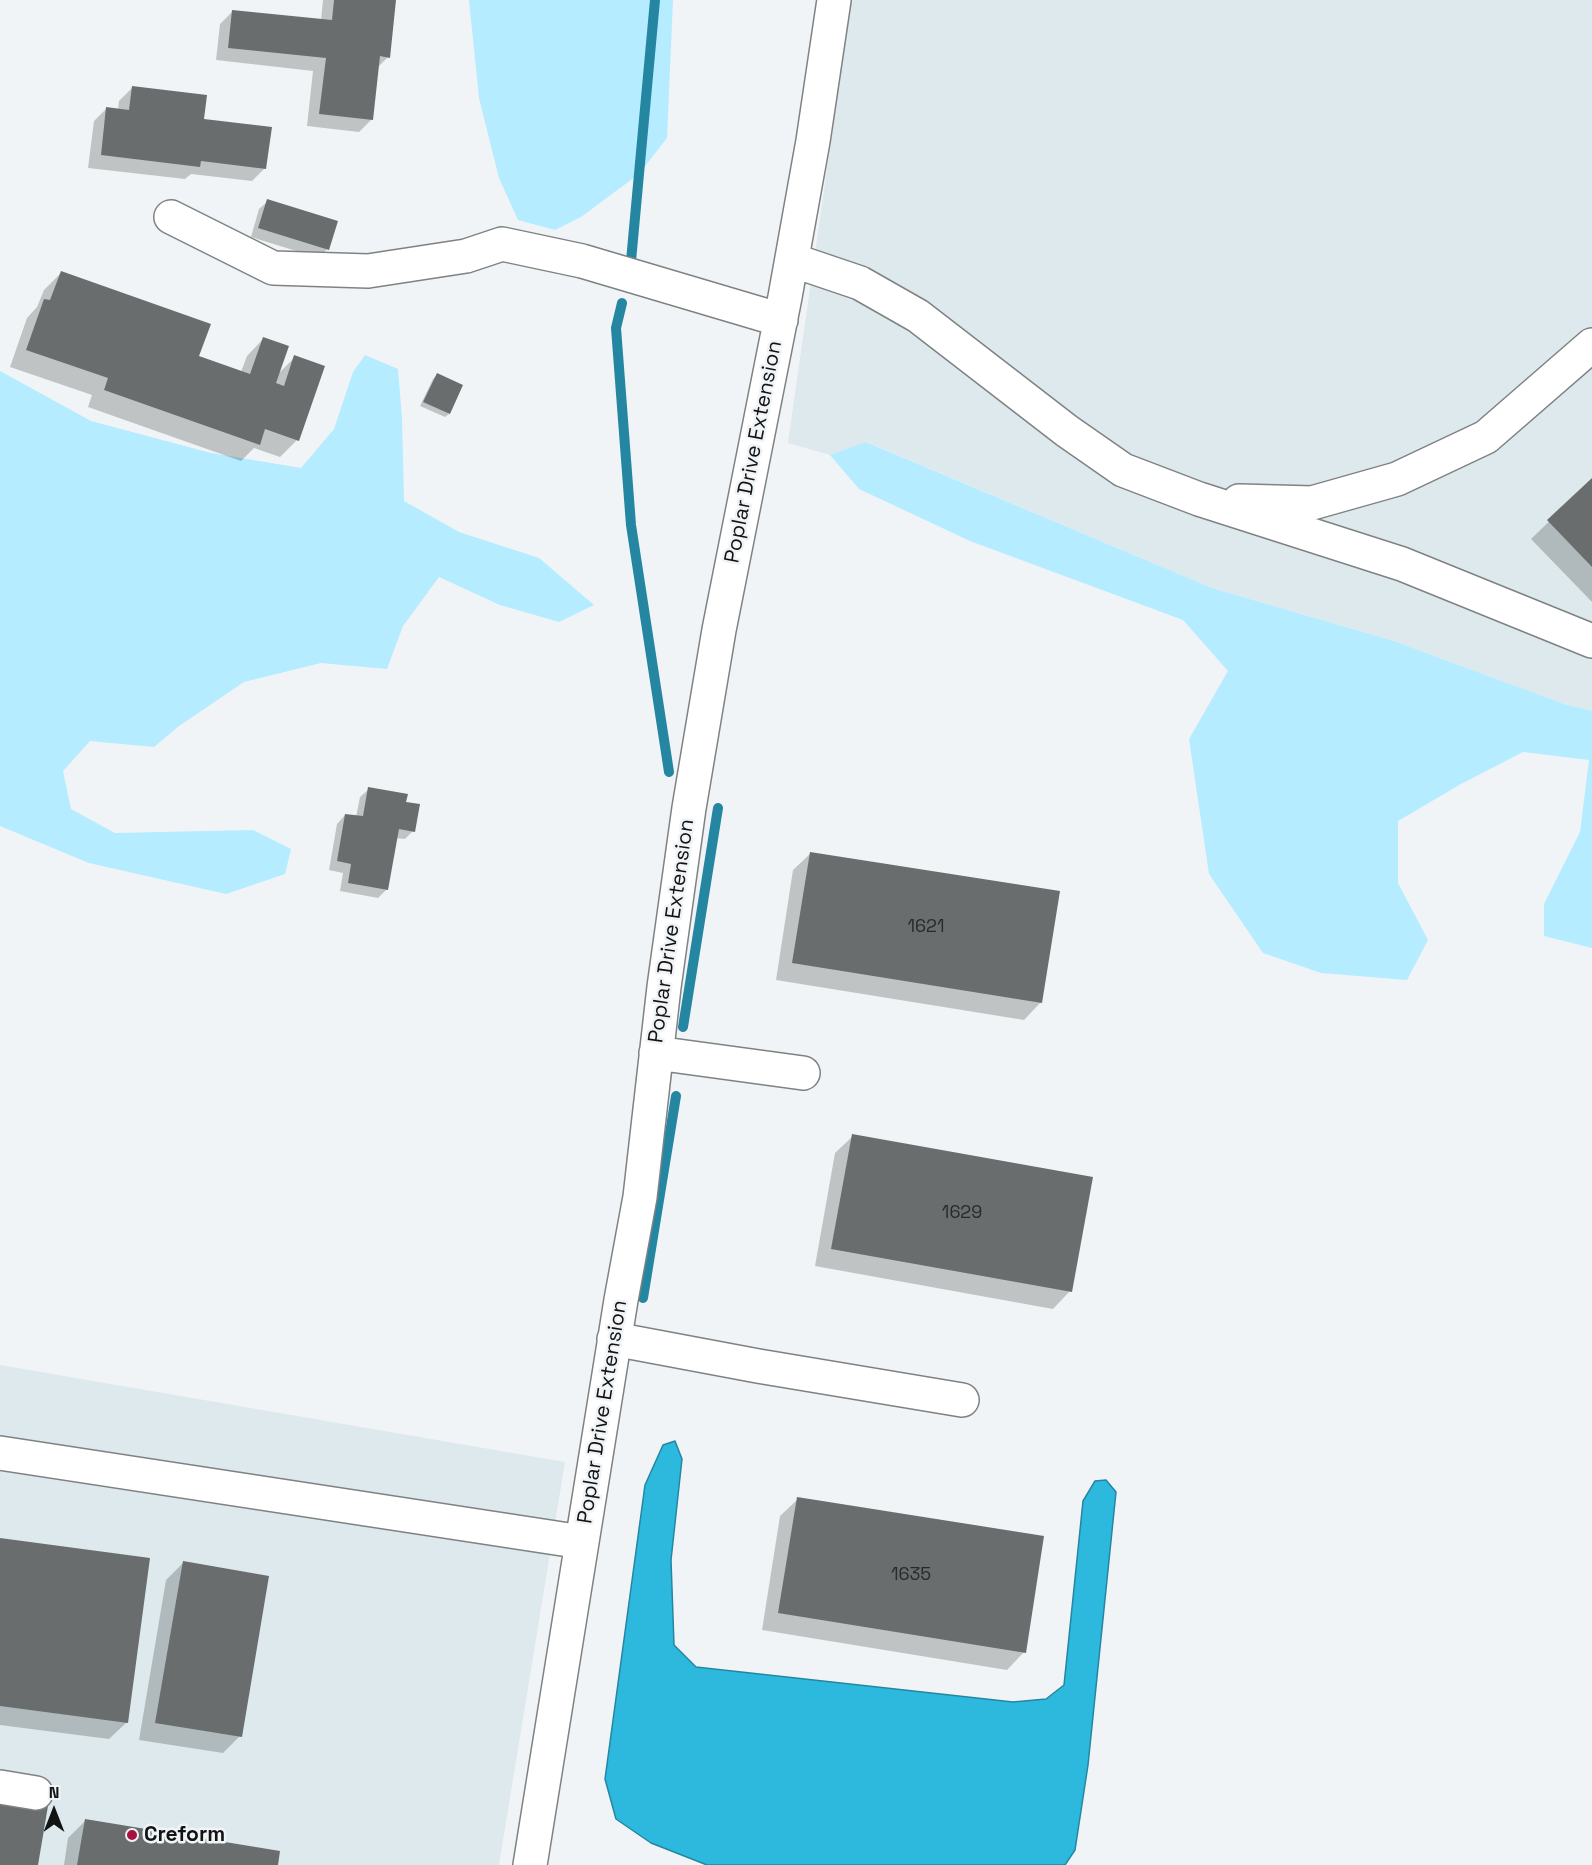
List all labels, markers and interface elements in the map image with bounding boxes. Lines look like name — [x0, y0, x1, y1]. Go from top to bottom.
street label: Poplar Drive Extension — [720, 339, 788, 565]
street label: Poplar Drive Extension — [644, 817, 700, 1045]
house number: 1621 — [908, 916, 944, 938]
house number: 1629 — [942, 1202, 982, 1224]
street label: Poplar Drive Extension — [573, 1298, 633, 1526]
house number: 1635 — [891, 1564, 931, 1586]
north arrow — [24, 1781, 84, 1841]
text: N — [49, 1782, 59, 1803]
place label: Creform — [144, 1822, 225, 1848]
marker: Creform — [125, 1828, 139, 1842]

